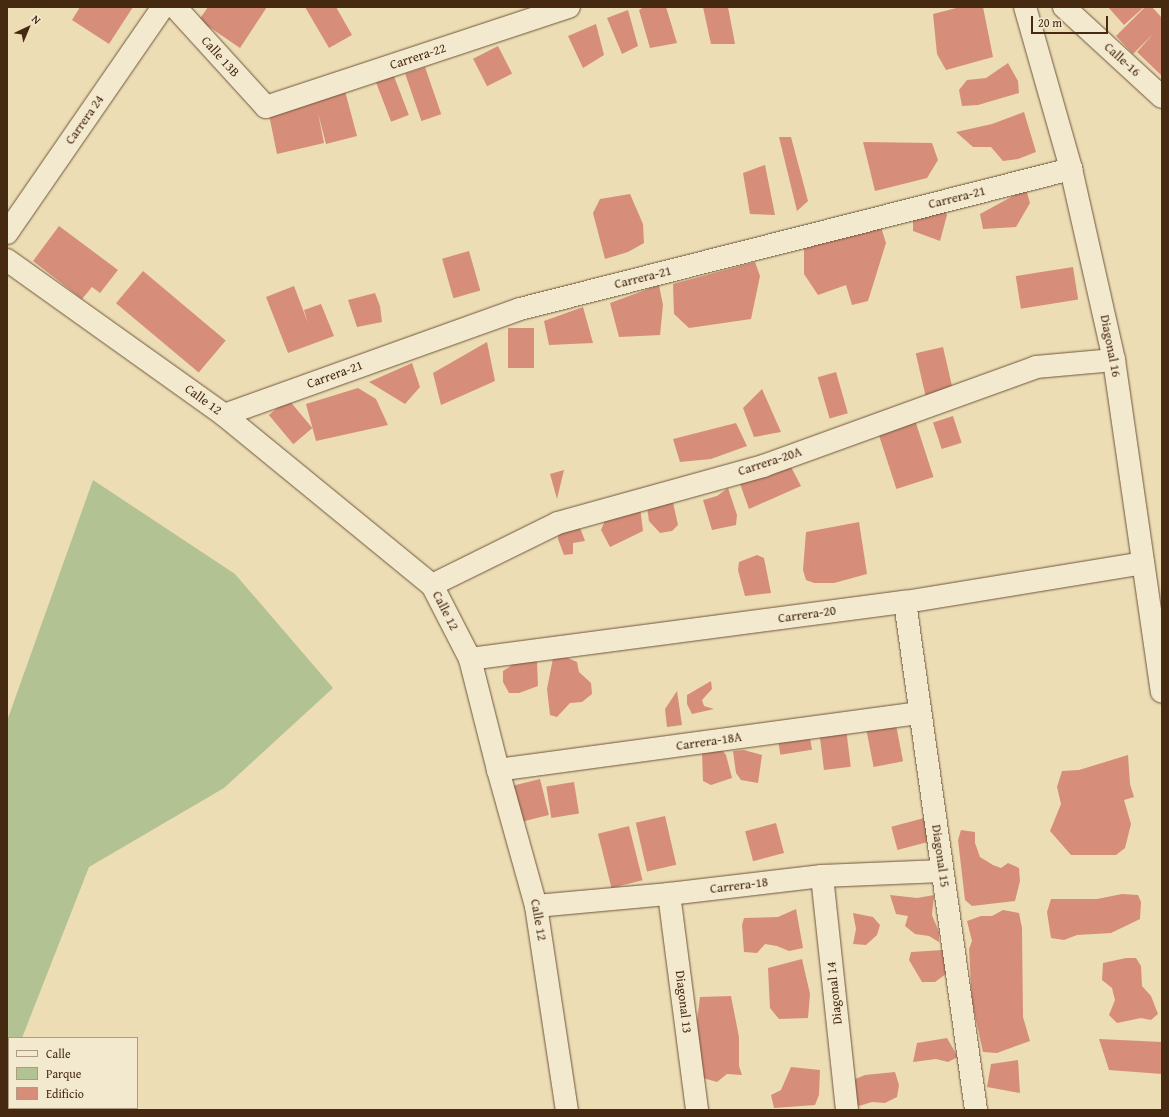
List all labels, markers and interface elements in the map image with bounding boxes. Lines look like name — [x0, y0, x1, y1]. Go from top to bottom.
north arrow — [8, 8, 48, 48]
scale bar — [1033, 8, 1110, 34]
text: N — [28, 11, 45, 28]
text: 20 m — [1038, 14, 1062, 31]
street label: Calle 13B — [198, 33, 242, 81]
street label: Calle-16 — [1101, 40, 1143, 80]
street label: Carrera-22 — [388, 41, 448, 73]
street label: Carrera 24 — [62, 92, 108, 148]
street label: Carrera-21 — [927, 183, 987, 213]
street label: Carrera-21 — [613, 263, 673, 293]
street label: Diagonal 16 — [1096, 313, 1124, 379]
street label: Carrera-21 — [305, 358, 365, 392]
street label: Calle 12 — [181, 381, 225, 419]
street label: Carrera-20A — [736, 444, 804, 480]
street label: Calle 12 — [429, 589, 461, 633]
street label: Carrera-20 — [777, 603, 837, 627]
street label: Carrera-18A — [675, 730, 743, 754]
street label: Diagonal 15 — [928, 824, 952, 888]
street label: Carrera-18 — [709, 875, 769, 897]
street label: Calle 12 — [527, 898, 549, 942]
street label: Diagonal 14 — [824, 961, 846, 1025]
street label: Diagonal 13 — [671, 970, 695, 1034]
legend — [8, 1037, 138, 1109]
text: Calle — [46, 1045, 71, 1062]
text: Parque — [46, 1065, 81, 1082]
text: Edificio — [46, 1085, 84, 1102]

